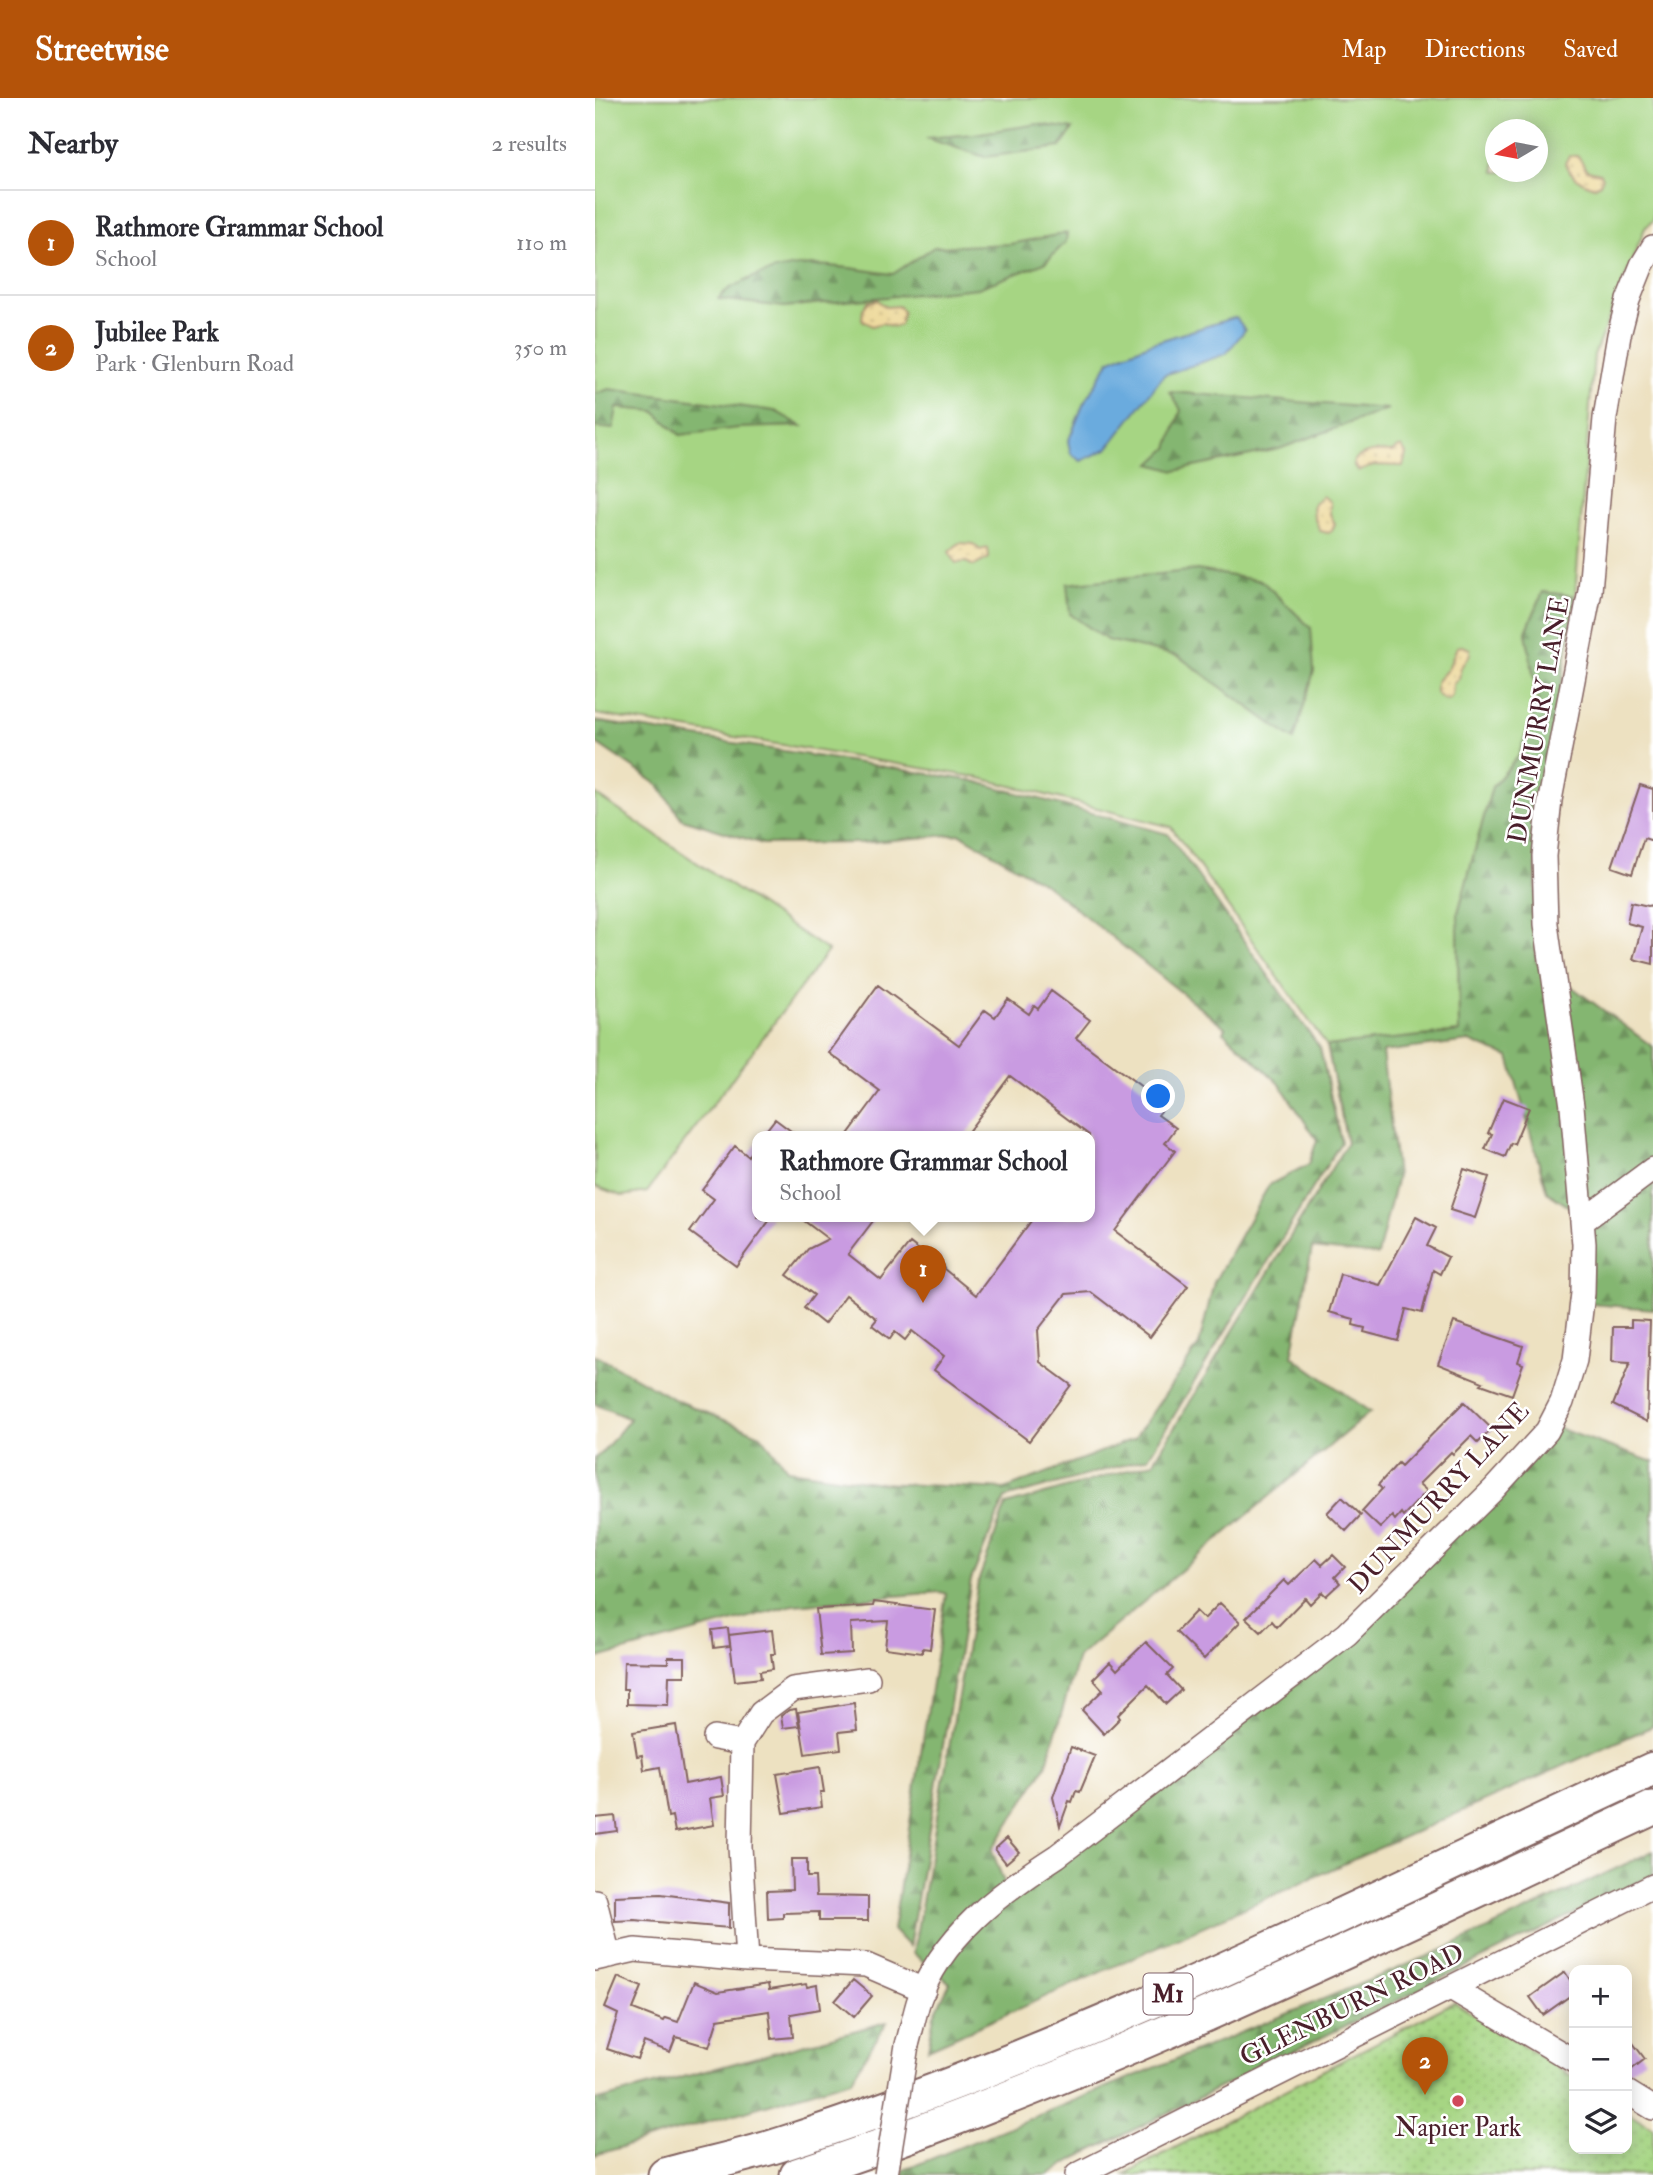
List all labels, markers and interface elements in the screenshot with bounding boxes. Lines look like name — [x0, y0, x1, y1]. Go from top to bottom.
text: Streetwise — [35, 29, 169, 70]
text: Map — [1341, 34, 1386, 65]
text: Directions — [1424, 34, 1525, 65]
text: Saved — [1563, 34, 1618, 65]
north arrow — [1485, 119, 1548, 182]
text: Nearby — [28, 125, 118, 162]
text: 2 results — [492, 129, 567, 158]
text: Rathmore Grammar School — [95, 212, 383, 244]
text: 1 — [47, 228, 55, 257]
text: 110 m — [516, 228, 567, 257]
text: School — [95, 244, 157, 273]
text: Jubilee Park — [95, 317, 219, 349]
text: 2 — [45, 333, 57, 362]
text: 350 m — [514, 333, 567, 362]
text: Park · Glenburn Road — [95, 349, 294, 378]
street label: DUNMURRY LANE — [1501, 594, 1577, 846]
your location — [1141, 1079, 1175, 1113]
popup — [752, 1131, 1095, 1222]
text: Rathmore Grammar School — [779, 1146, 1068, 1178]
text: School — [779, 1178, 841, 1207]
pin: 1 — [900, 1245, 946, 1303]
street label: DUNMURRY LANE — [1342, 1395, 1536, 1601]
street label: GLENBURN ROAD — [1235, 1937, 1469, 2073]
map controls — [1569, 1965, 1632, 2154]
button: + — [1569, 1965, 1632, 2028]
road number: M1 — [1143, 1973, 1193, 2014]
button: − — [1569, 2028, 1632, 2091]
pin: 2 — [1402, 2037, 1448, 2095]
button: layers — [1569, 2091, 1632, 2154]
marker: Napier Park — [1450, 2093, 1466, 2109]
place label: Napier Park — [1395, 2112, 1522, 2145]

